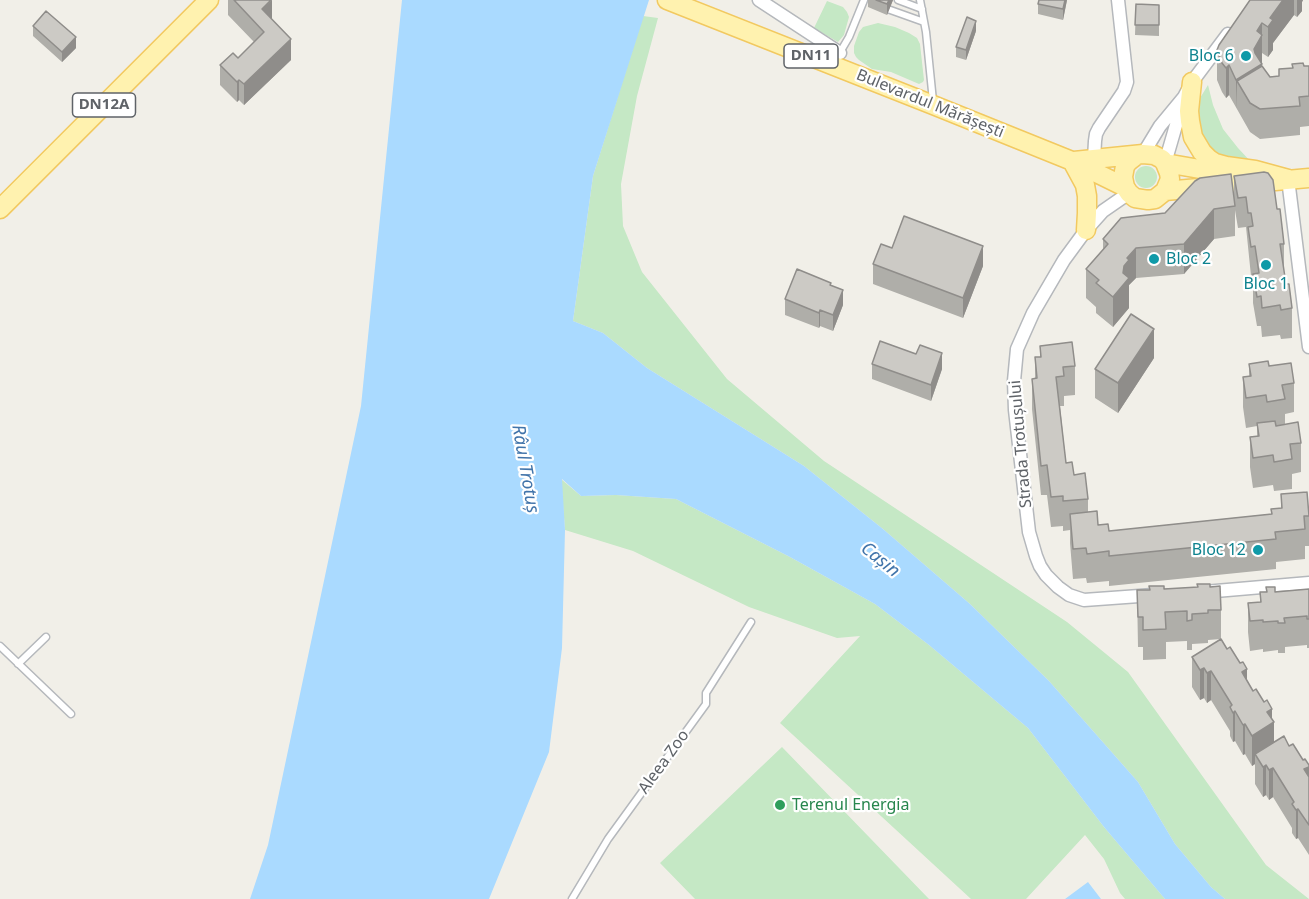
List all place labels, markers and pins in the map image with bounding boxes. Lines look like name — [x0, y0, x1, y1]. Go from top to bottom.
place label: Bloc 6 — [1189, 46, 1234, 66]
marker: Bloc 6 — [1239, 49, 1253, 63]
place label: Bloc 2 — [1166, 249, 1211, 269]
marker: Bloc 2 — [1147, 252, 1161, 266]
marker: Bloc 1 — [1259, 258, 1273, 272]
place label: Bloc 1 — [1243, 274, 1289, 294]
place label: Bloc 12 — [1192, 540, 1246, 560]
marker: Bloc 12 — [1251, 543, 1265, 557]
place label: Terenul Energia — [792, 795, 909, 815]
marker: Terenul Energia — [773, 798, 787, 812]

